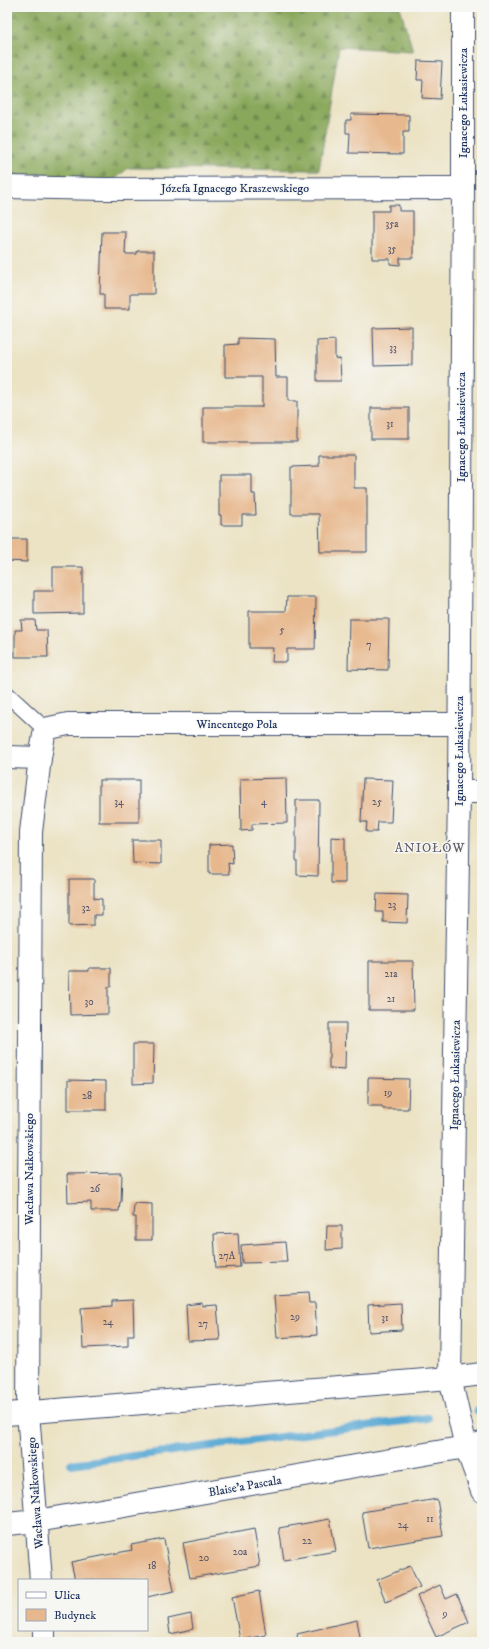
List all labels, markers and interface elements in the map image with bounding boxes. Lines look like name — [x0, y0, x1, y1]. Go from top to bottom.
street label: Ignacego Łukasiewicza — [456, 47, 471, 158]
street label: Józefa Ignacego Kraszewskiego — [160, 181, 309, 196]
house number: 35a — [386, 218, 399, 230]
house number: 35 — [388, 243, 396, 255]
house number: 33 — [389, 342, 397, 354]
street label: Ignacego Łukasiewicza — [454, 371, 469, 482]
house number: 31 — [386, 418, 394, 430]
house number: 5 — [280, 624, 285, 636]
house number: 7 — [366, 639, 372, 651]
street label: Ignacego Łukasiewicza — [452, 695, 467, 806]
street label: Wincentego Pola — [196, 717, 278, 732]
house number: 34 — [114, 796, 124, 808]
house number: 4 — [261, 796, 267, 808]
house number: 25 — [372, 796, 382, 808]
district label: ANIOŁÓW — [395, 840, 465, 856]
house number: 23 — [388, 899, 397, 911]
house number: 32 — [82, 902, 90, 914]
house number: 21a — [385, 968, 398, 980]
house number: 21 — [387, 993, 396, 1005]
house number: 30 — [84, 996, 94, 1008]
street label: Ignacego Łukasiewicza — [447, 1019, 464, 1130]
house number: 19 — [384, 1087, 392, 1099]
house number: 28 — [82, 1090, 92, 1102]
street label: Wacława Nałkowskiego — [22, 1113, 37, 1226]
house number: 26 — [90, 1183, 101, 1195]
house number: 27A — [219, 1250, 236, 1262]
house number: 29 — [290, 1311, 300, 1323]
house number: 31 — [381, 1312, 389, 1324]
house number: 24 — [103, 1316, 114, 1328]
house number: 27 — [198, 1318, 208, 1330]
street label: Wacława Nałkowskiego — [24, 1437, 47, 1550]
street label: Blaise'a Pascala — [207, 1473, 284, 1500]
house number: 11 — [426, 1513, 434, 1525]
house number: 24 — [398, 1519, 409, 1531]
house number: 22 — [302, 1535, 312, 1547]
house number: 20a — [233, 1546, 248, 1558]
house number: 20 — [199, 1552, 209, 1564]
house number: 18 — [148, 1560, 156, 1572]
legend — [18, 1579, 148, 1631]
text: Ulica — [54, 1588, 81, 1603]
text: Budynek — [54, 1608, 96, 1623]
house number: 9 — [442, 1608, 448, 1620]

